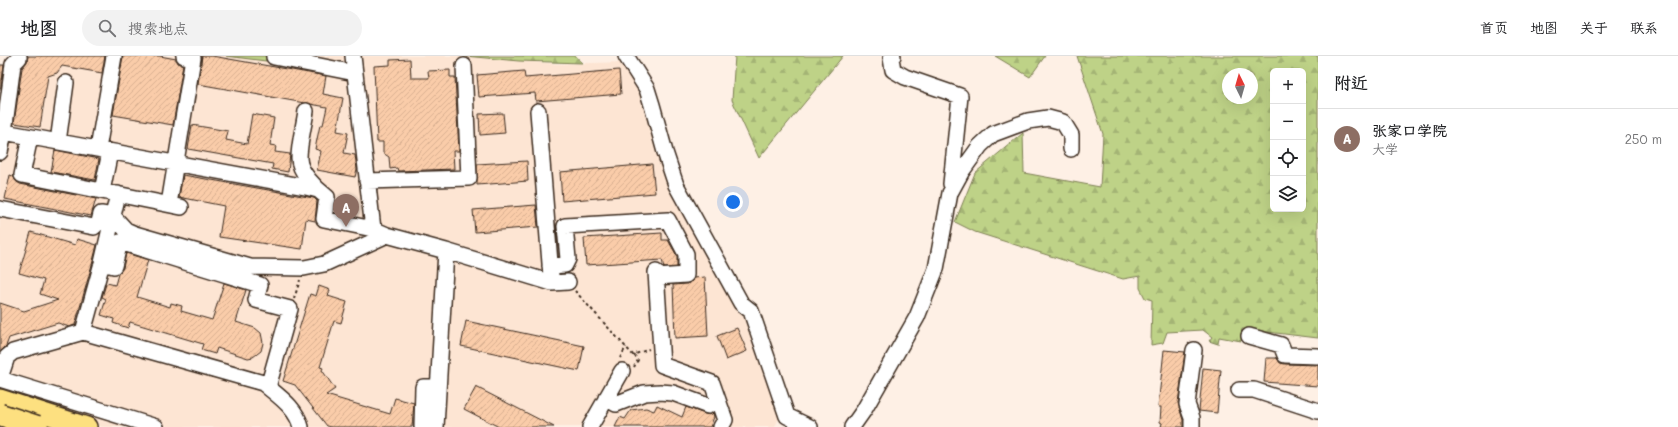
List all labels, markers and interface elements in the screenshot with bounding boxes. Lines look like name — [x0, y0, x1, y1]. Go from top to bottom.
search box — [82, 10, 362, 46]
text: 地图 — [20, 15, 58, 40]
icon: search — [96, 17, 118, 39]
text: 搜索地点 — [128, 18, 188, 38]
text: 首页 — [1480, 18, 1508, 37]
text: 地图 — [1530, 18, 1558, 37]
text: 关于 — [1580, 18, 1608, 37]
text: 联系 — [1630, 18, 1658, 37]
north arrow — [1222, 68, 1258, 104]
map controls — [1270, 68, 1306, 212]
button: + — [1270, 68, 1306, 104]
text: 附近 — [1334, 71, 1368, 93]
button: − — [1270, 104, 1306, 140]
text: 张家口学院 — [1372, 120, 1447, 140]
text: A — [1342, 130, 1352, 147]
text: 250 m — [1625, 130, 1662, 147]
button: locate — [1270, 140, 1306, 176]
text: 大学 — [1372, 140, 1398, 157]
button: layers — [1270, 176, 1306, 212]
your location — [723, 192, 743, 212]
pin: A — [333, 194, 359, 227]

